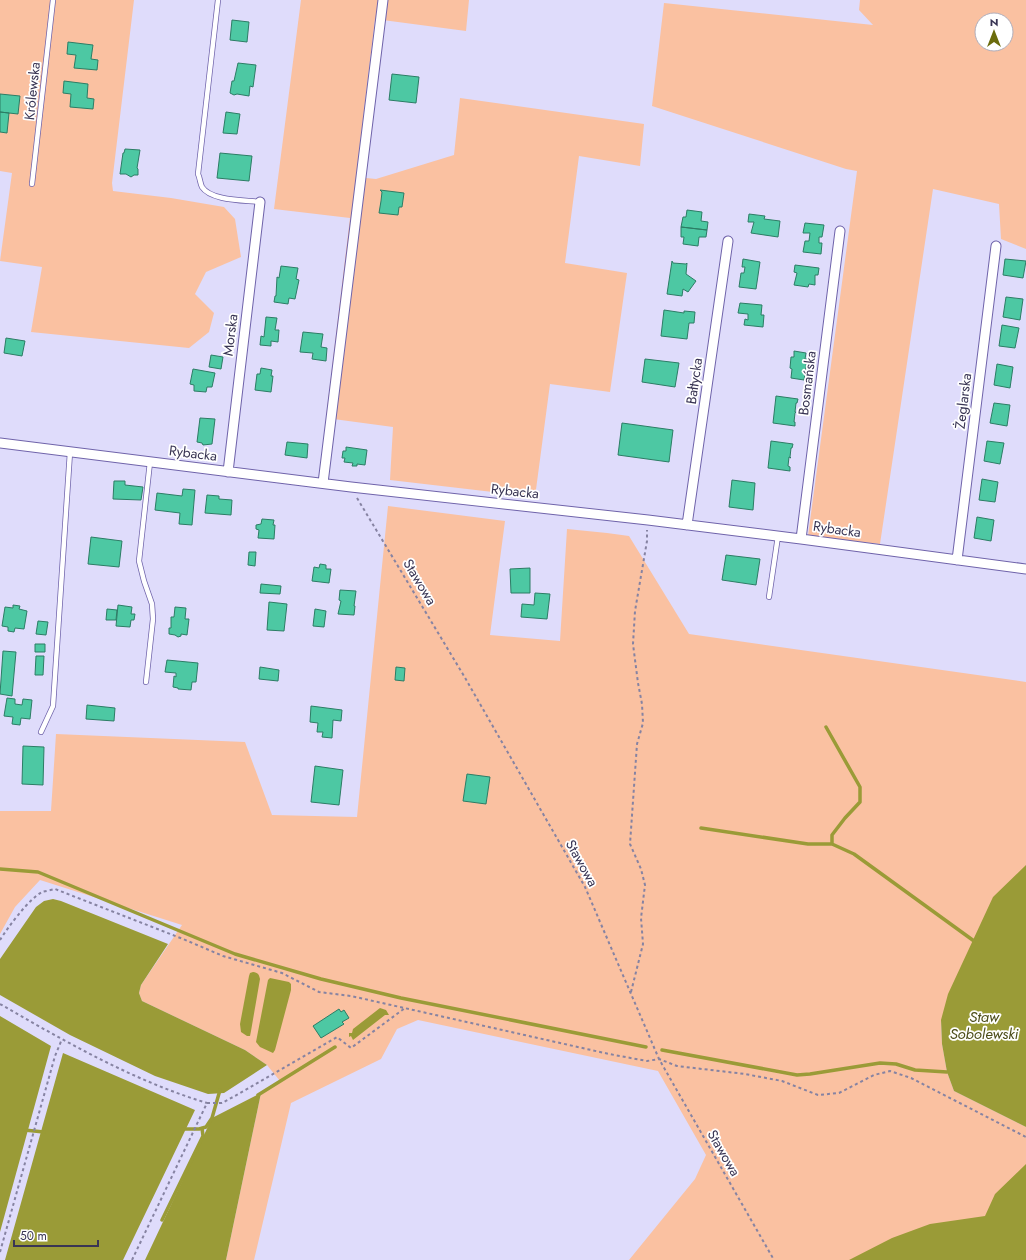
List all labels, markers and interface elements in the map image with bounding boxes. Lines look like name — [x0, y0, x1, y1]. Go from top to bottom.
north arrow — [974, 12, 1014, 52]
text: N — [990, 14, 998, 30]
street label: Królewska — [19, 61, 45, 121]
street label: Morska — [217, 313, 243, 357]
street label: Bosmańska — [793, 350, 821, 416]
street label: Bałtycka — [681, 356, 707, 406]
street label: Żeglarska — [950, 372, 976, 430]
street label: Rybacka — [168, 440, 218, 466]
street label: Rybacka — [490, 479, 540, 503]
street label: Rybacka — [812, 516, 862, 542]
street label: Stawowa — [398, 555, 442, 609]
street label: Stawowa — [561, 836, 603, 890]
water label: Staw Sobolewski — [950, 1006, 1019, 1045]
street label: Stawowa — [703, 1126, 745, 1180]
scale bar — [14, 1222, 98, 1248]
text: 50 m — [20, 1227, 47, 1245]

